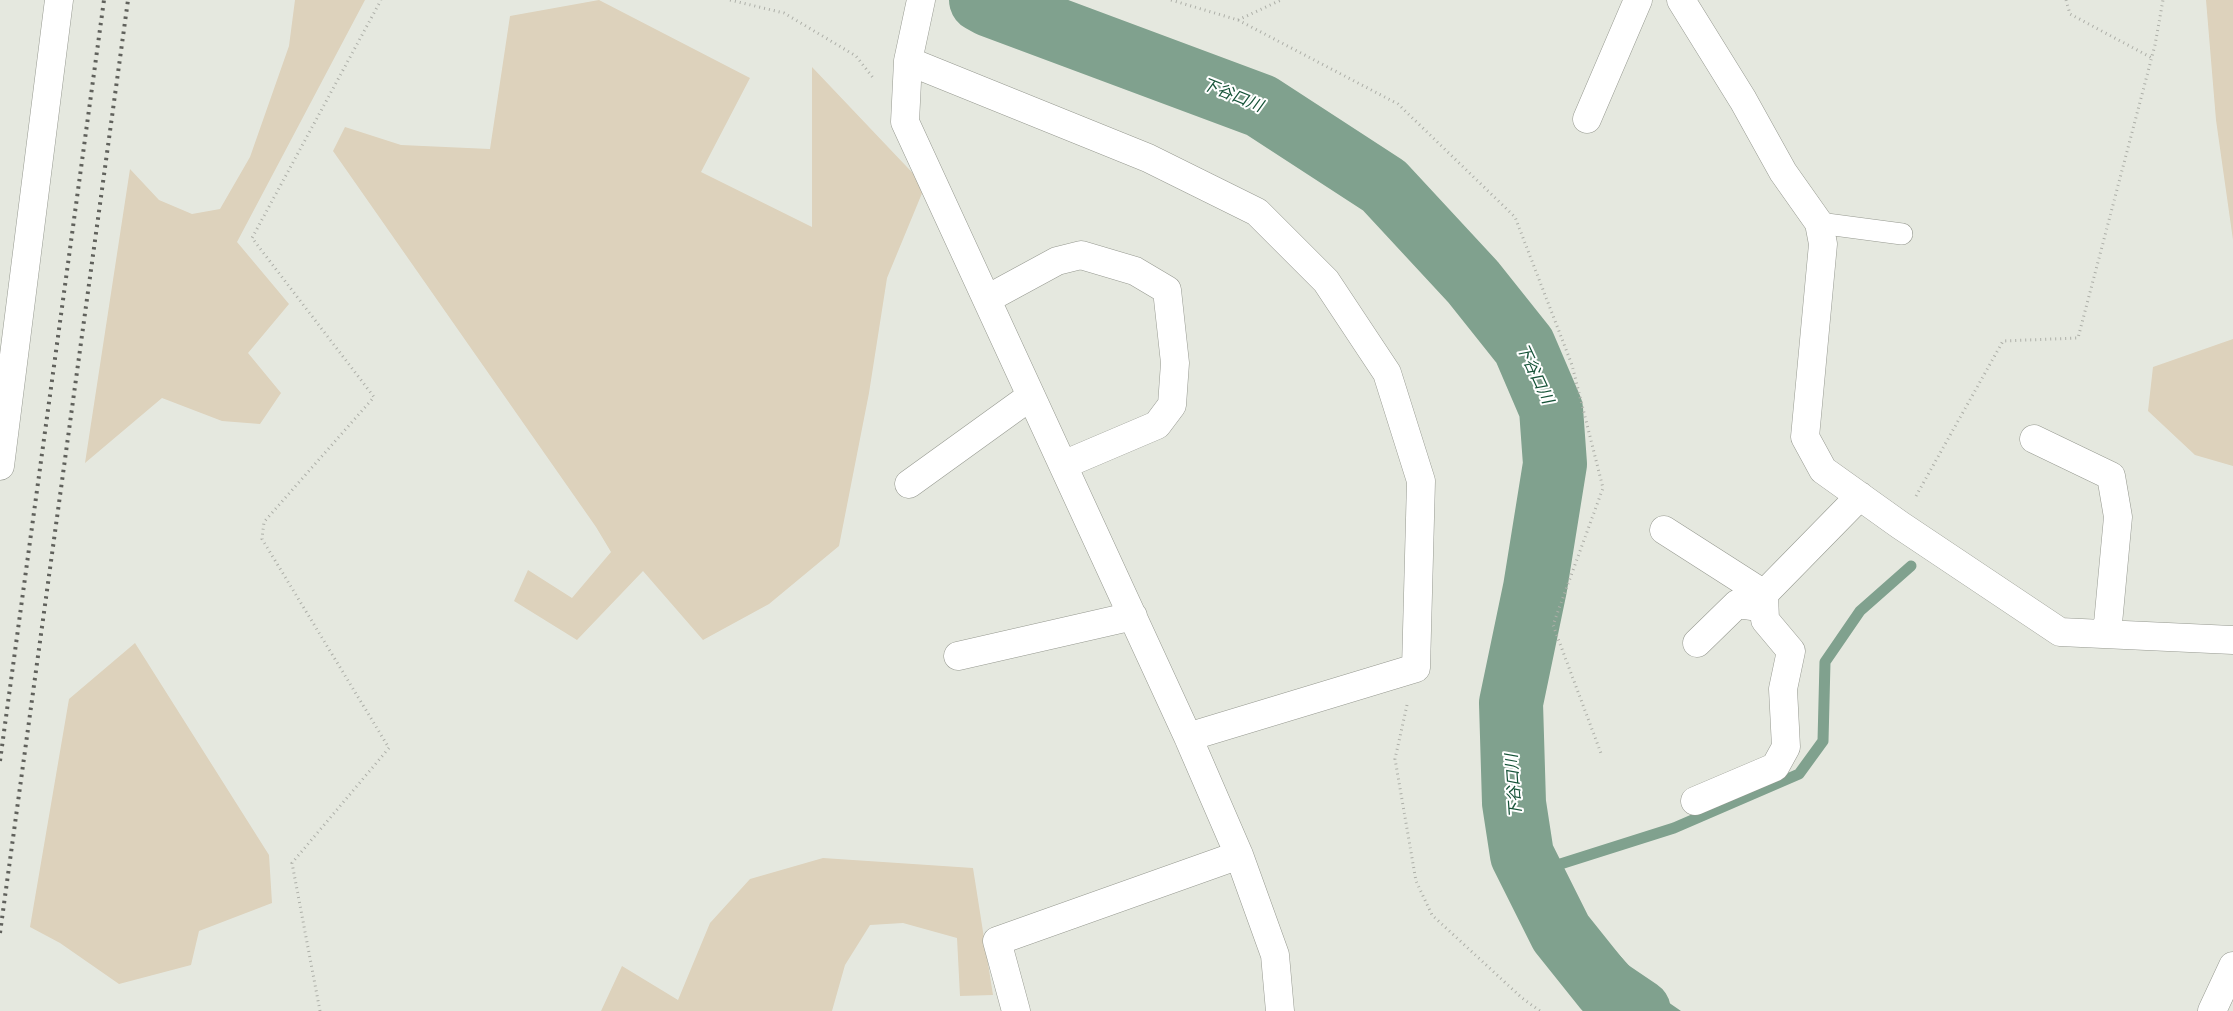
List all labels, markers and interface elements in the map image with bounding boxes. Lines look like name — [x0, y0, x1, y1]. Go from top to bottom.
water label: 下谷口川 — [1199, 75, 1265, 117]
water label: 下谷口川 — [1512, 341, 1556, 407]
water label: 下谷口川 — [1503, 753, 1527, 819]

